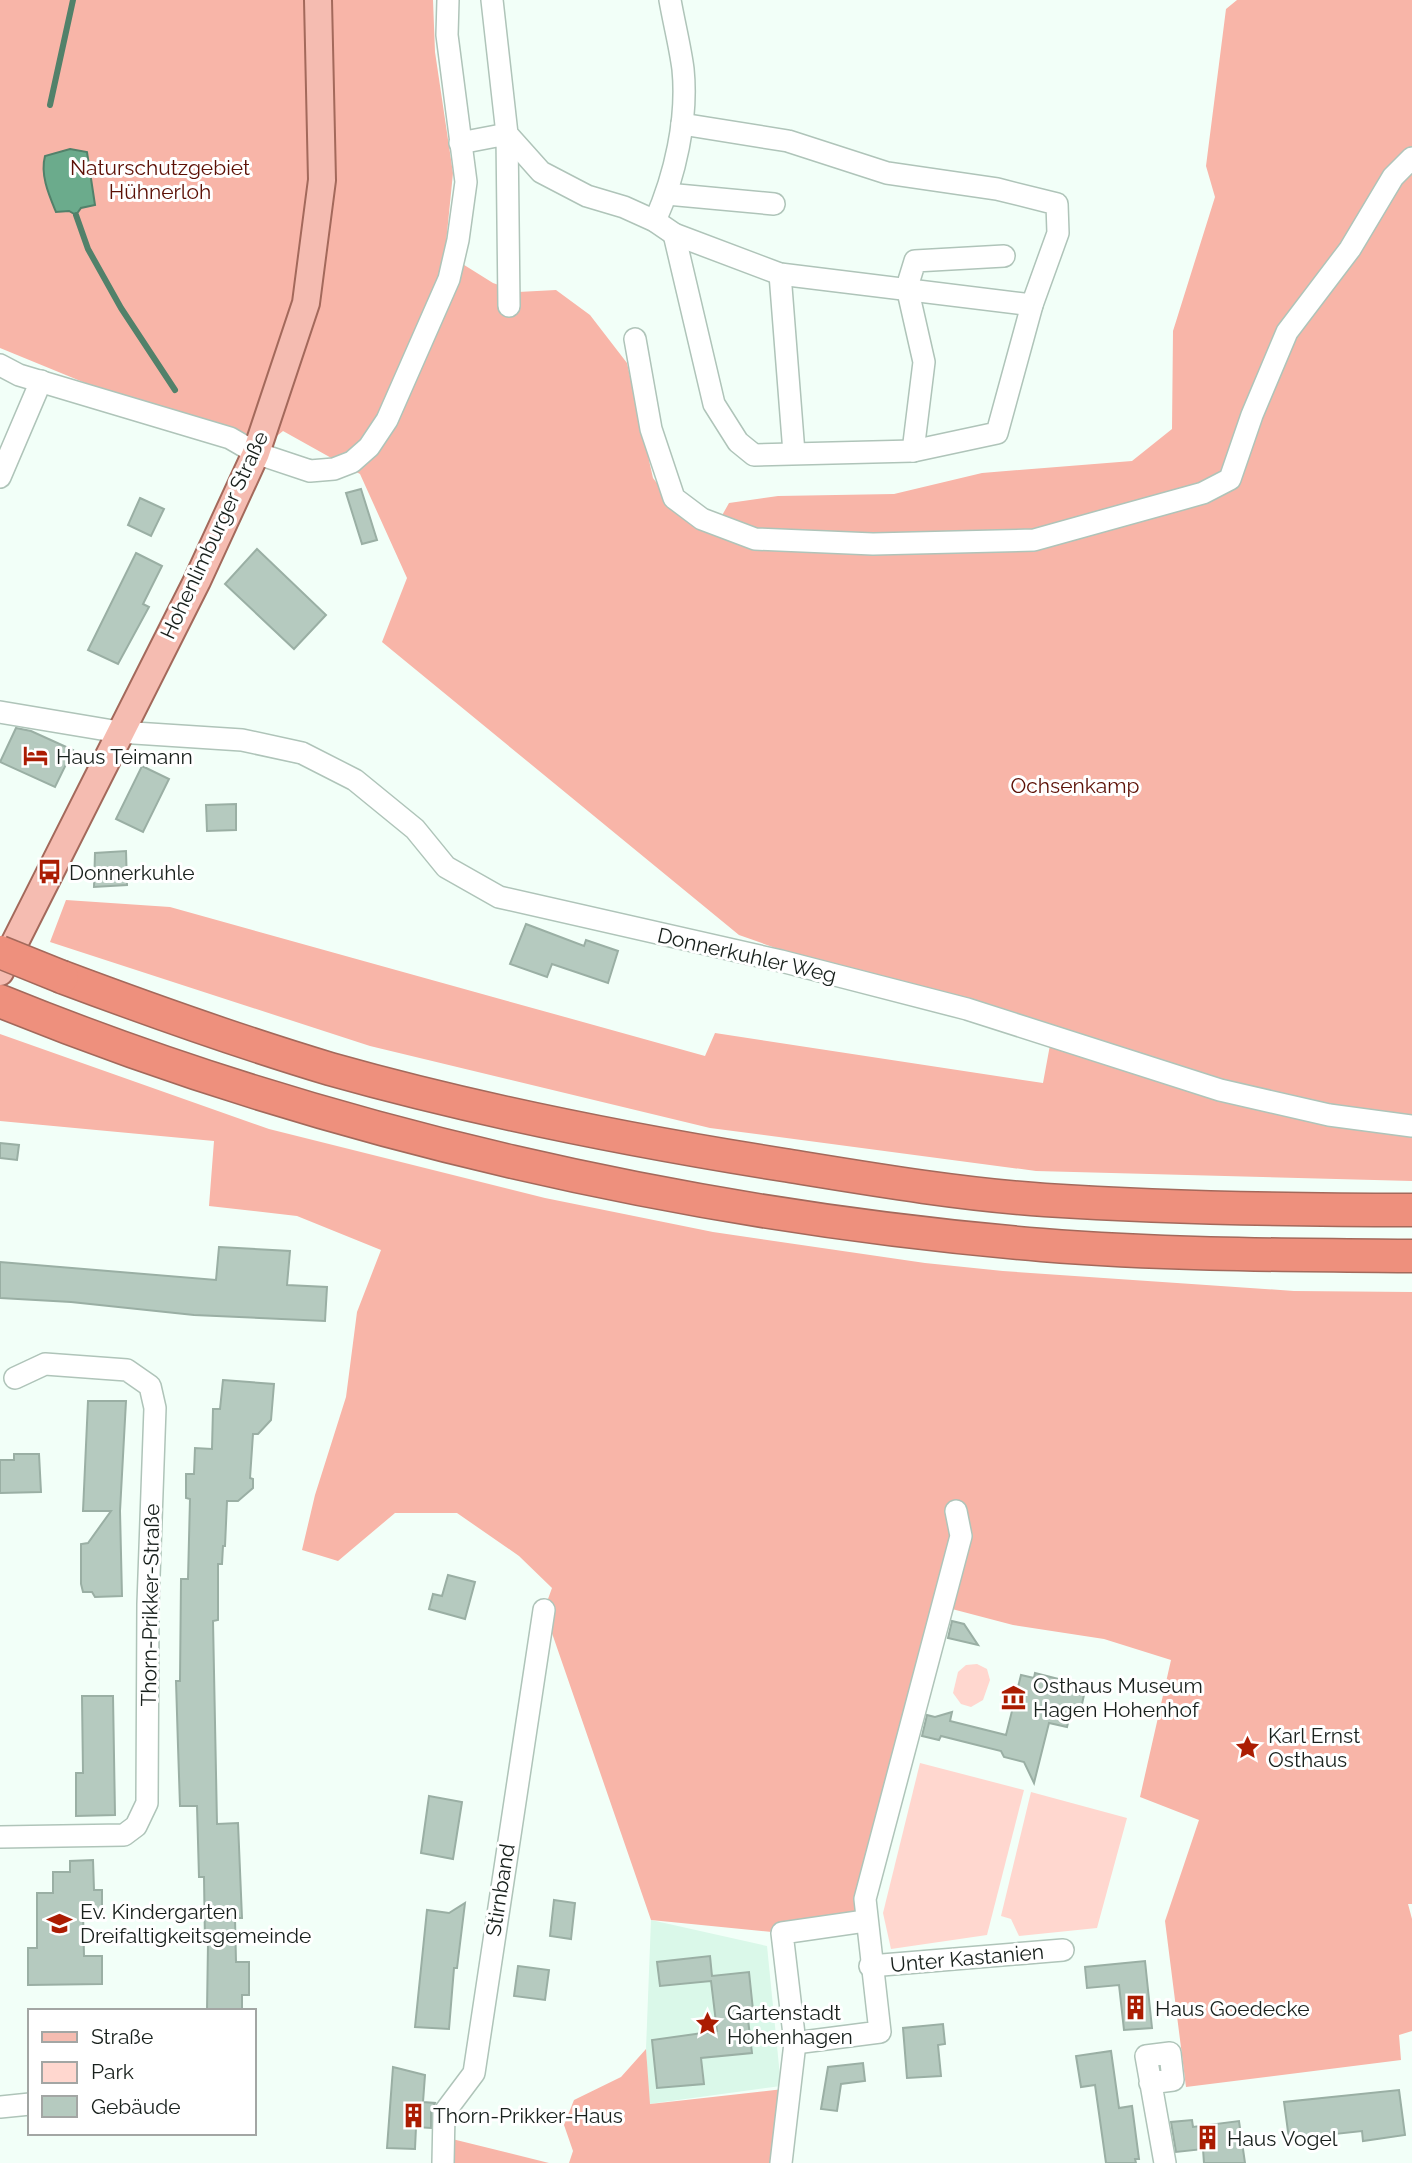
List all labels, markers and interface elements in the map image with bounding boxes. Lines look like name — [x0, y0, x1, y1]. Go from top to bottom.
park label: Naturschutzgebiet Hühnerloh — [70, 155, 250, 204]
street label: Hohenlimburger Straße — [155, 427, 273, 643]
hotel icon: Haus Teimann — [22, 742, 50, 770]
place label: Haus Teimann — [56, 744, 193, 769]
park label: Ochsenkamp — [1010, 773, 1140, 798]
bus stop icon: Donnerkuhle — [35, 858, 63, 886]
place label: Donnerkuhle — [69, 860, 195, 885]
street label: Donnerkuhler Weg — [655, 922, 839, 988]
street label: Thorn-Prikker-Straße — [136, 1503, 164, 1707]
place label: Osthaus Museum Hagen Hohenhof — [1033, 1673, 1203, 1722]
museum icon: Osthaus Museum Hagen Hohenhof — [999, 1683, 1027, 1711]
place label: Karl Ernst Osthaus — [1268, 1723, 1360, 1772]
place icon: Karl Ernst Osthaus — [1234, 1733, 1262, 1761]
street label: Stirnband — [480, 1842, 520, 1938]
place label: Ev. Kindergarten Dreifaltigkeitsgemeinde — [80, 1899, 311, 1948]
school or university icon: Ev. Kindergarten Dreifaltigkeitsgemeinde — [46, 1909, 74, 1937]
street label: Unter Kastanien — [889, 1939, 1045, 1977]
building icon: Haus Goedecke — [1121, 1994, 1149, 2022]
place label: Haus Goedecke — [1155, 1996, 1309, 2021]
place label: Gartenstadt Hohenhagen — [727, 2000, 853, 2049]
legend — [28, 2009, 256, 2135]
place icon: Gartenstadt Hohenhagen — [693, 2010, 721, 2038]
text: Straße — [91, 2024, 153, 2049]
text: Park — [91, 2059, 134, 2084]
text: Gebäude — [91, 2094, 181, 2119]
building icon: Thorn-Prikker-Haus — [399, 2101, 427, 2129]
place label: Thorn-Prikker-Haus — [433, 2103, 623, 2128]
building icon: Haus Vogel — [1193, 2124, 1221, 2152]
place label: Haus Vogel — [1227, 2126, 1338, 2151]

